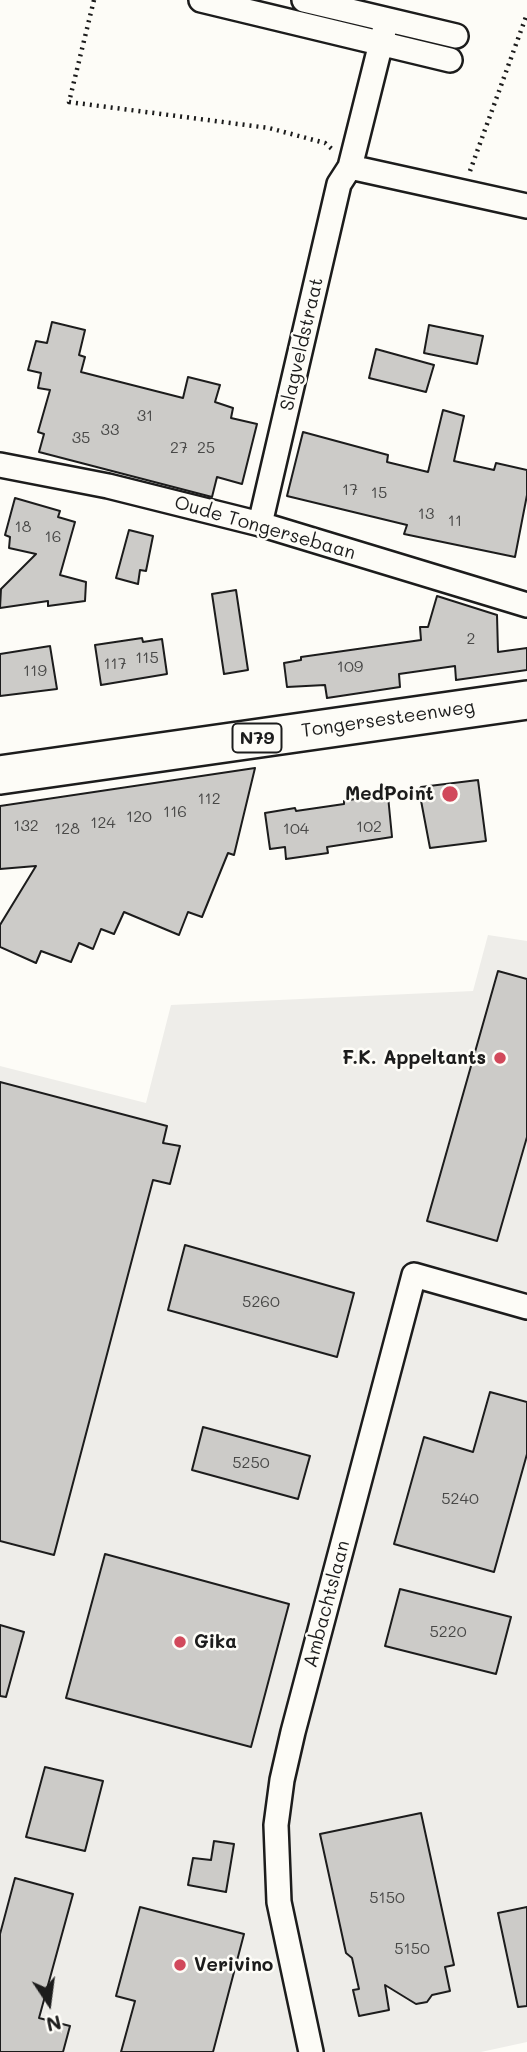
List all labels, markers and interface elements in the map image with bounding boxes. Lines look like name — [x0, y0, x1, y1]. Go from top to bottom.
street label: Slagveldstraat — [276, 275, 328, 413]
house number: 31 — [137, 406, 153, 426]
house number: 33 — [101, 420, 119, 440]
house number: 35 — [72, 428, 90, 448]
house number: 27 — [170, 438, 188, 458]
house number: 25 — [197, 438, 215, 458]
house number: 17 — [342, 480, 358, 500]
house number: 15 — [371, 483, 387, 503]
street label: Oude Tongersebaan — [172, 491, 358, 565]
house number: 13 — [418, 504, 434, 524]
house number: 11 — [448, 511, 462, 531]
house number: 18 — [15, 517, 31, 537]
house number: 16 — [45, 527, 61, 547]
house number: 2 — [467, 629, 475, 649]
house number: 115 — [135, 648, 159, 668]
house number: 117 — [103, 654, 127, 674]
house number: 109 — [337, 657, 363, 677]
house number: 119 — [23, 661, 47, 681]
street label: Tongersesteenweg — [300, 696, 476, 742]
road number: N79 — [232, 724, 282, 752]
place label: MedPoint — [345, 783, 434, 805]
marker: MedPoint — [440, 784, 460, 804]
house number: 112 — [197, 789, 221, 809]
house number: 116 — [163, 802, 187, 822]
house number: 120 — [126, 807, 152, 827]
house number: 124 — [90, 813, 116, 833]
house number: 132 — [13, 816, 39, 836]
house number: 102 — [356, 817, 382, 837]
house number: 128 — [54, 819, 80, 839]
house number: 104 — [283, 819, 309, 839]
place label: F.K. Appeltants — [342, 1047, 486, 1069]
marker: F.K. Appeltants — [492, 1050, 508, 1066]
house number: 5260 — [242, 1292, 280, 1312]
house number: 5250 — [232, 1453, 270, 1473]
house number: 5240 — [441, 1489, 479, 1509]
street label: Ambachtslaan — [299, 1538, 355, 1670]
house number: 5220 — [429, 1622, 467, 1642]
place label: Gika — [194, 1631, 237, 1653]
marker: Gika — [172, 1634, 188, 1650]
house number: 5150 — [369, 1888, 405, 1908]
house number: 5150 — [394, 1939, 430, 1959]
place label: Verivino — [194, 1954, 273, 1976]
marker: Verivino — [172, 1957, 188, 1973]
north arrow — [14, 1968, 84, 2038]
text: N — [44, 2010, 64, 2038]

